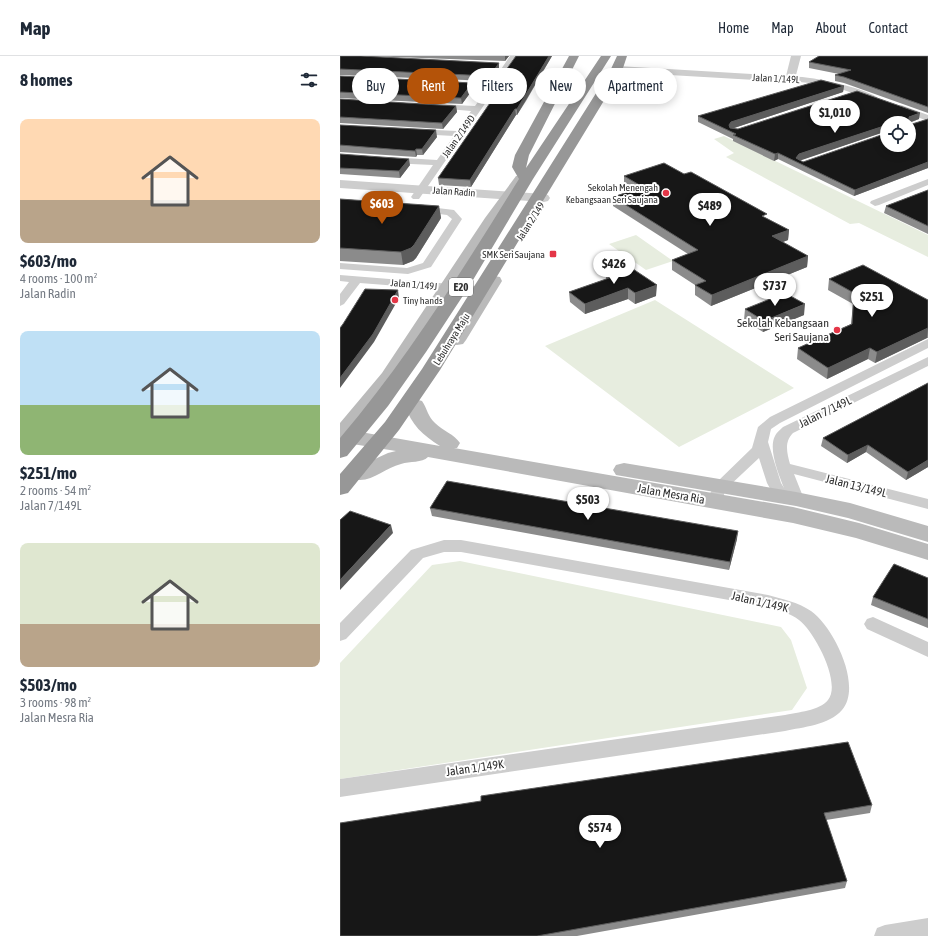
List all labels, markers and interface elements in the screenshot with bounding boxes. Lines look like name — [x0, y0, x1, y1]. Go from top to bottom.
text: Map — [20, 17, 51, 39]
text: Home — [718, 20, 749, 36]
text: Map — [771, 20, 794, 36]
text: About — [816, 20, 847, 36]
text: Contact — [869, 20, 908, 36]
chip: Buy — [352, 68, 399, 104]
chip: Rent — [407, 68, 459, 104]
chip: Filters — [467, 68, 527, 104]
chip: New — [535, 68, 586, 104]
chip: Apartment — [594, 68, 677, 104]
icon: filters — [298, 69, 320, 91]
text: 8 homes — [20, 70, 73, 90]
street label: Jalan 1/149L — [752, 72, 800, 85]
pin: $1,010 — [802, 100, 868, 134]
text: $1,010 — [819, 105, 851, 120]
street label: Jalan 2/149D — [440, 113, 477, 160]
map controls — [880, 116, 916, 152]
button: locate — [880, 116, 916, 152]
icon: home — [134, 145, 206, 217]
place label: Sekolah Menengah Kebangsaan Seri Saujana — [566, 182, 658, 205]
street label: Jalan Radin — [432, 185, 476, 198]
marker: Sekolah Menengah Kebangsaan Seri Saujana — [661, 188, 671, 198]
pin: $603 — [358, 191, 406, 225]
pin: $489 — [686, 193, 734, 227]
text: $603 — [370, 196, 394, 211]
text: $489 — [698, 198, 722, 213]
street label: Jalan 2/149 — [514, 200, 547, 243]
place label: SMK Seri Saujana — [482, 249, 545, 260]
marker: SMK Seri Saujana — [548, 249, 558, 259]
text: $603/mo — [20, 251, 77, 271]
pin: $426 — [590, 251, 638, 285]
text: $426 — [602, 256, 626, 271]
text: 4 rooms · 100 m² — [20, 271, 97, 286]
pin: $737 — [751, 273, 799, 307]
street label: Jalan 1/149J — [390, 277, 438, 292]
road number: E20 — [449, 278, 473, 296]
text: $737 — [763, 278, 787, 293]
pin: $251 — [848, 284, 896, 318]
text: Jalan Radin — [20, 286, 76, 301]
text: $251 — [860, 289, 884, 304]
marker: Tiny hands — [390, 295, 400, 305]
place label: Tiny hands — [403, 295, 443, 306]
street label: Lebuhraya Maju — [431, 311, 472, 367]
place label: Sekolah Kebangsaan Seri Saujana — [737, 316, 829, 344]
marker: Sekolah Kebangsaan Seri Saujana — [832, 325, 842, 335]
icon: home — [134, 357, 206, 429]
street label: Jalan 7/149L — [796, 393, 854, 431]
text: $251/mo — [20, 463, 77, 483]
street label: Jalan 13/149L — [824, 472, 888, 500]
street label: Jalan Mesra Ria — [636, 481, 706, 507]
text: 2 rooms · 54 m² — [20, 483, 91, 498]
pin: $503 — [564, 487, 612, 521]
text: $503 — [576, 492, 600, 507]
text: Jalan 7/149L — [20, 498, 82, 513]
icon: home — [134, 569, 206, 641]
street label: Jalan 1/149K — [730, 589, 790, 615]
text: $503/mo — [20, 675, 77, 695]
text: 3 rooms · 98 m² — [20, 695, 91, 710]
text: Jalan Mesra Ria — [20, 710, 94, 725]
street label: Jalan 1/149K — [445, 757, 505, 779]
pin: $574 — [576, 815, 624, 849]
text: $574 — [588, 820, 612, 835]

